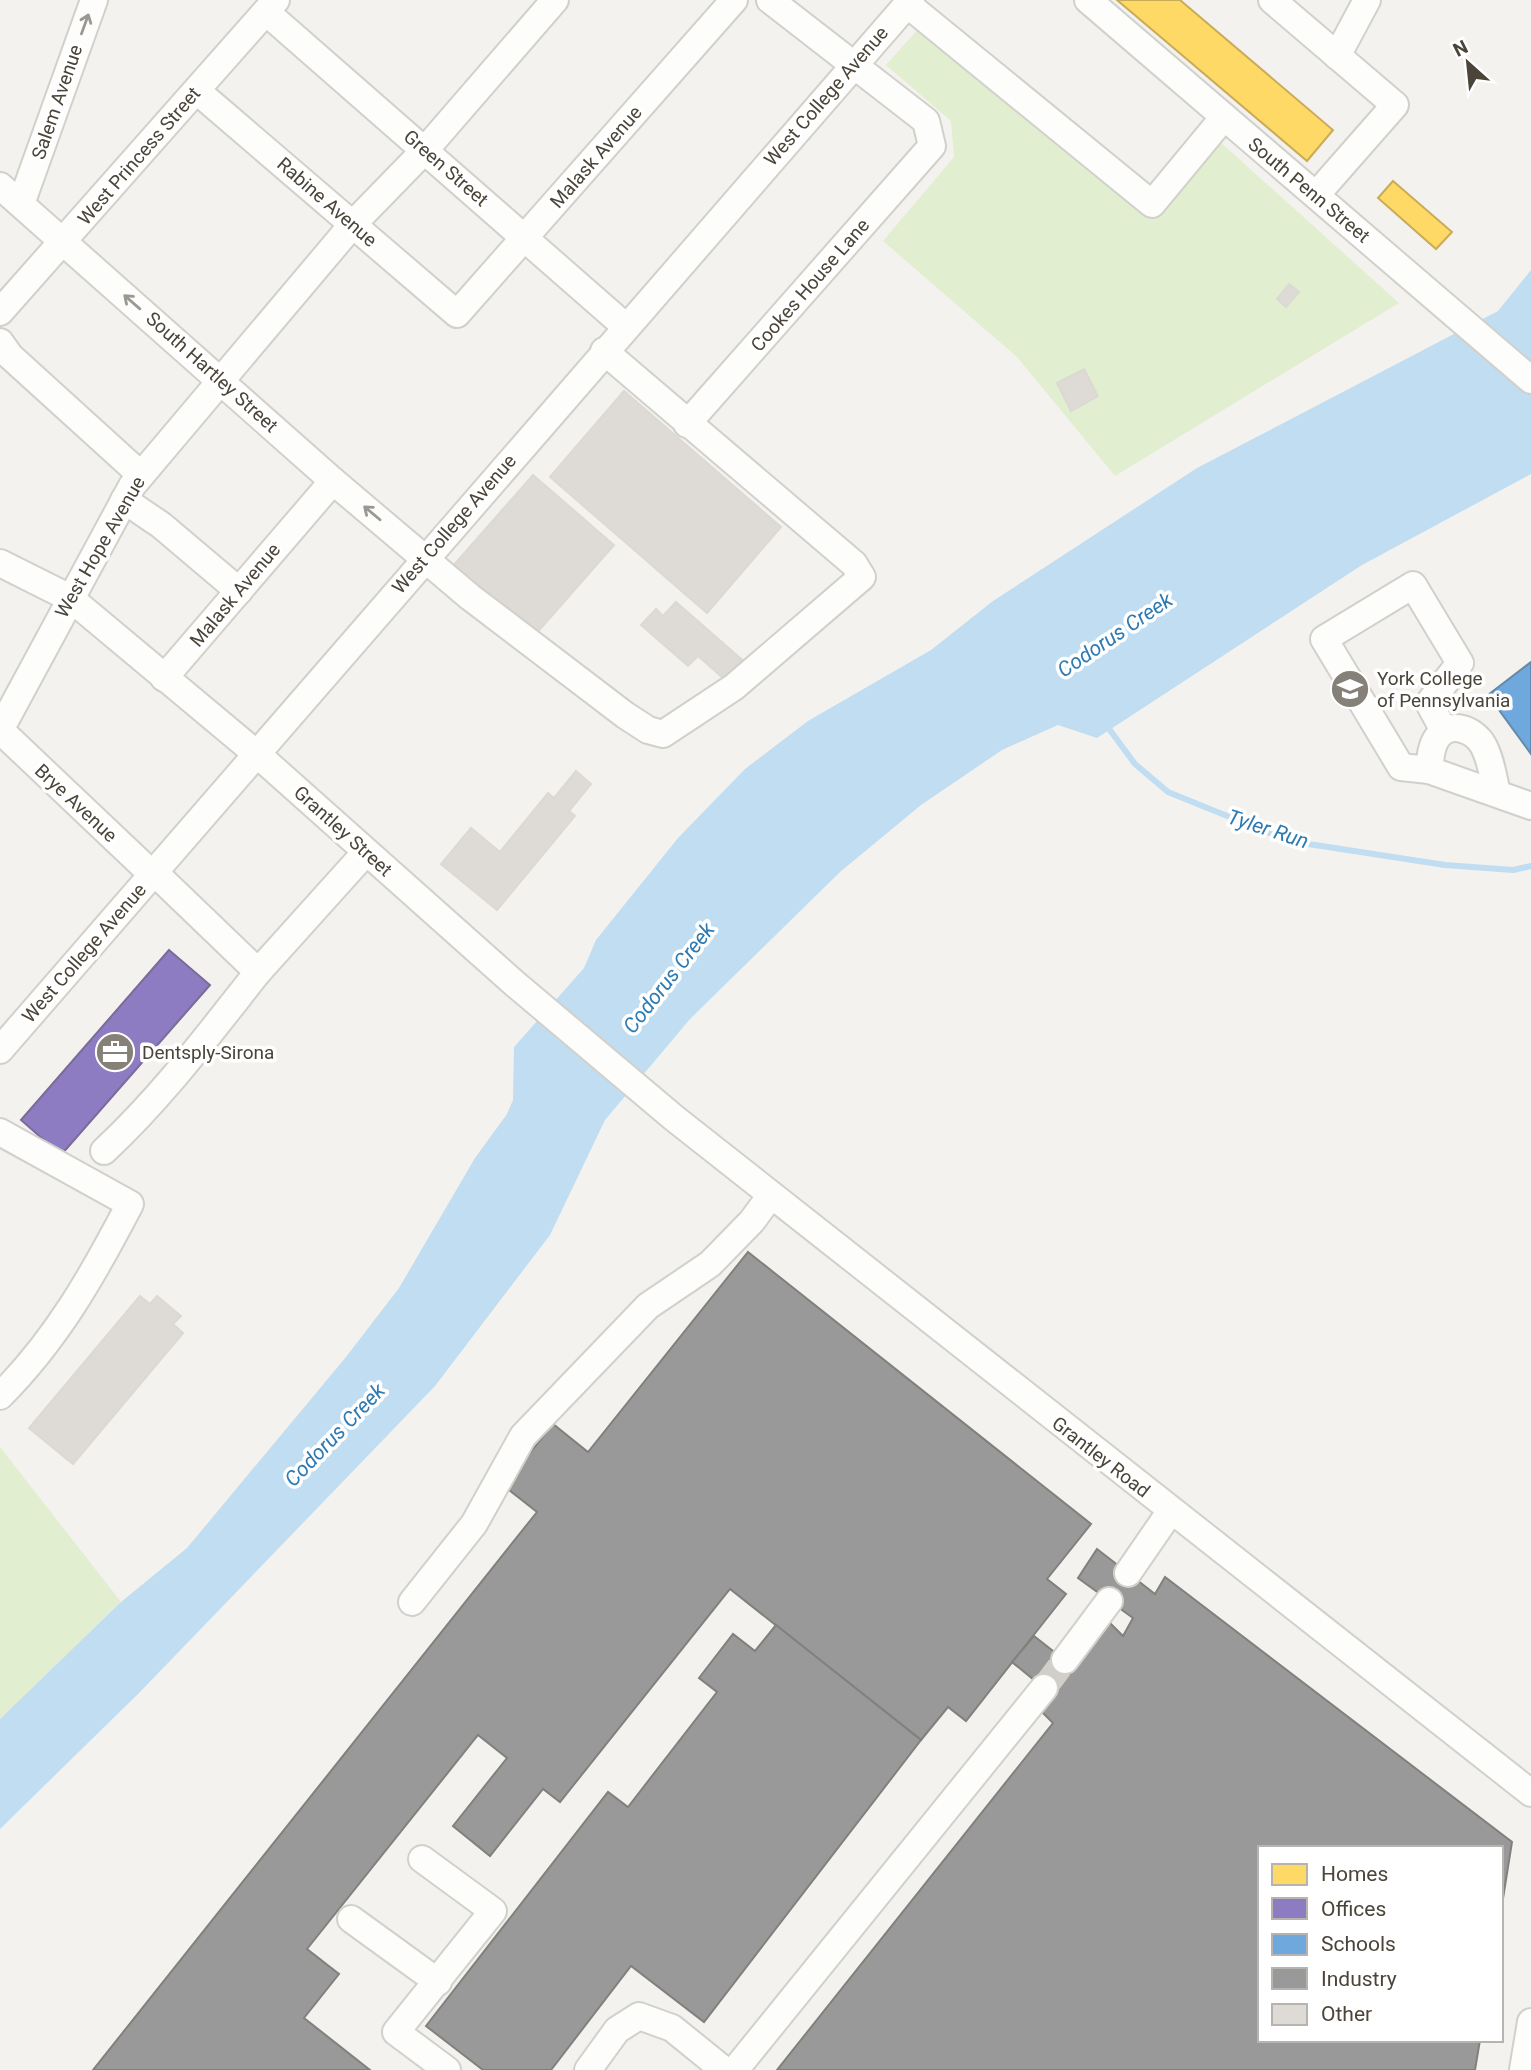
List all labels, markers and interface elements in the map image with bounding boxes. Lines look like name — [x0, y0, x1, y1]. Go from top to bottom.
one-way arrow — [80, 14, 92, 36]
street label: West College Avenue — [759, 21, 893, 171]
north arrow — [1433, 28, 1503, 98]
text: N — [1449, 35, 1472, 62]
street label: Salem Avenue — [27, 42, 87, 162]
street label: West Princess Street — [73, 82, 205, 230]
street label: Malask Avenue — [545, 101, 647, 213]
street label: Green Street — [399, 125, 493, 211]
street label: South Penn Street — [1243, 132, 1375, 248]
street label: Rabine Avenue — [272, 152, 382, 252]
street label: Cookes House Lane — [746, 214, 874, 356]
one-way arrow — [123, 294, 141, 310]
street label: South Hartley Street — [141, 307, 283, 437]
street label: West College Avenue — [387, 449, 521, 599]
street label: West Hope Avenue — [50, 472, 150, 622]
one-way arrow — [364, 505, 382, 521]
street label: Malask Avenue — [185, 539, 285, 651]
water label: Codorus Creek — [1053, 587, 1178, 682]
place label: York College of Pennsylvania — [1377, 667, 1510, 712]
school or university icon: York College of Pennsylvania — [1329, 668, 1371, 710]
street label: Brye Avenue — [30, 759, 122, 847]
street label: Grantley Street — [289, 781, 397, 881]
water label: Tyler Run — [1224, 805, 1312, 853]
street label: West College Avenue — [17, 878, 151, 1028]
water label: Codorus Creek — [618, 917, 720, 1038]
office icon: Dentsply-Sirona — [94, 1031, 136, 1073]
place label: Dentsply-Sirona — [142, 1041, 274, 1064]
water label: Codorus Creek — [280, 1378, 391, 1491]
street label: Grantley Road — [1047, 1412, 1155, 1502]
legend — [1258, 1846, 1503, 2042]
text: Homes — [1321, 1862, 1388, 1886]
text: Offices — [1321, 1897, 1386, 1921]
text: Schools — [1321, 1932, 1396, 1956]
text: Industry — [1321, 1967, 1397, 1991]
text: Other — [1321, 2002, 1372, 2026]

